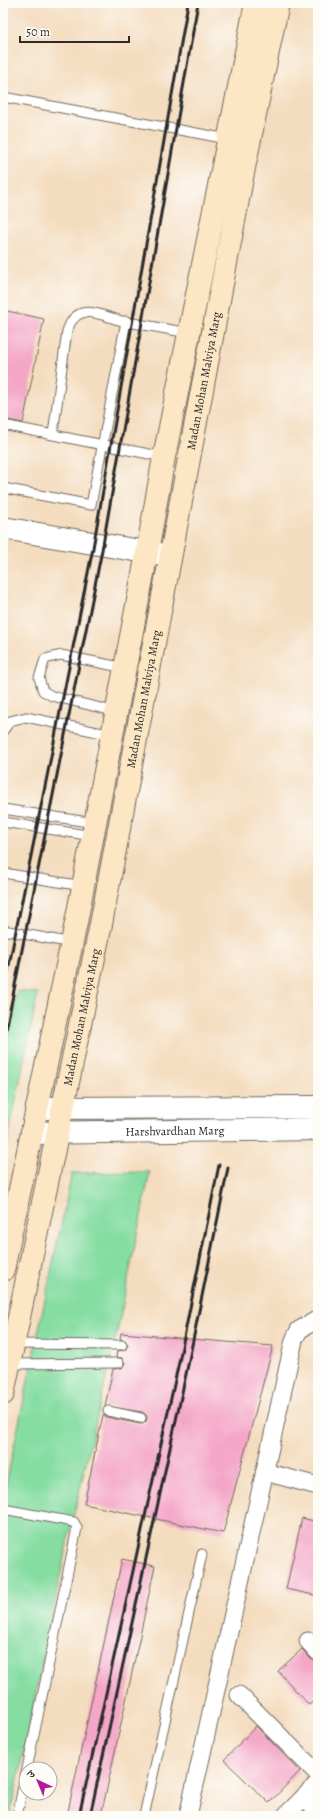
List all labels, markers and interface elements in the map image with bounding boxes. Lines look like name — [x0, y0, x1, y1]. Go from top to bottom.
scale bar — [20, 18, 129, 44]
text: 50 m — [26, 24, 50, 40]
street label: Madan Mohan Malviya Marg — [183, 310, 225, 451]
street label: Madan Mohan Malviya Marg — [123, 629, 164, 770]
street label: Madan Mohan Malviya Marg — [59, 947, 104, 1087]
street label: Harshvardhan Marg — [125, 1122, 225, 1140]
north arrow — [18, 1761, 58, 1801]
text: उ — [23, 1766, 40, 1782]

